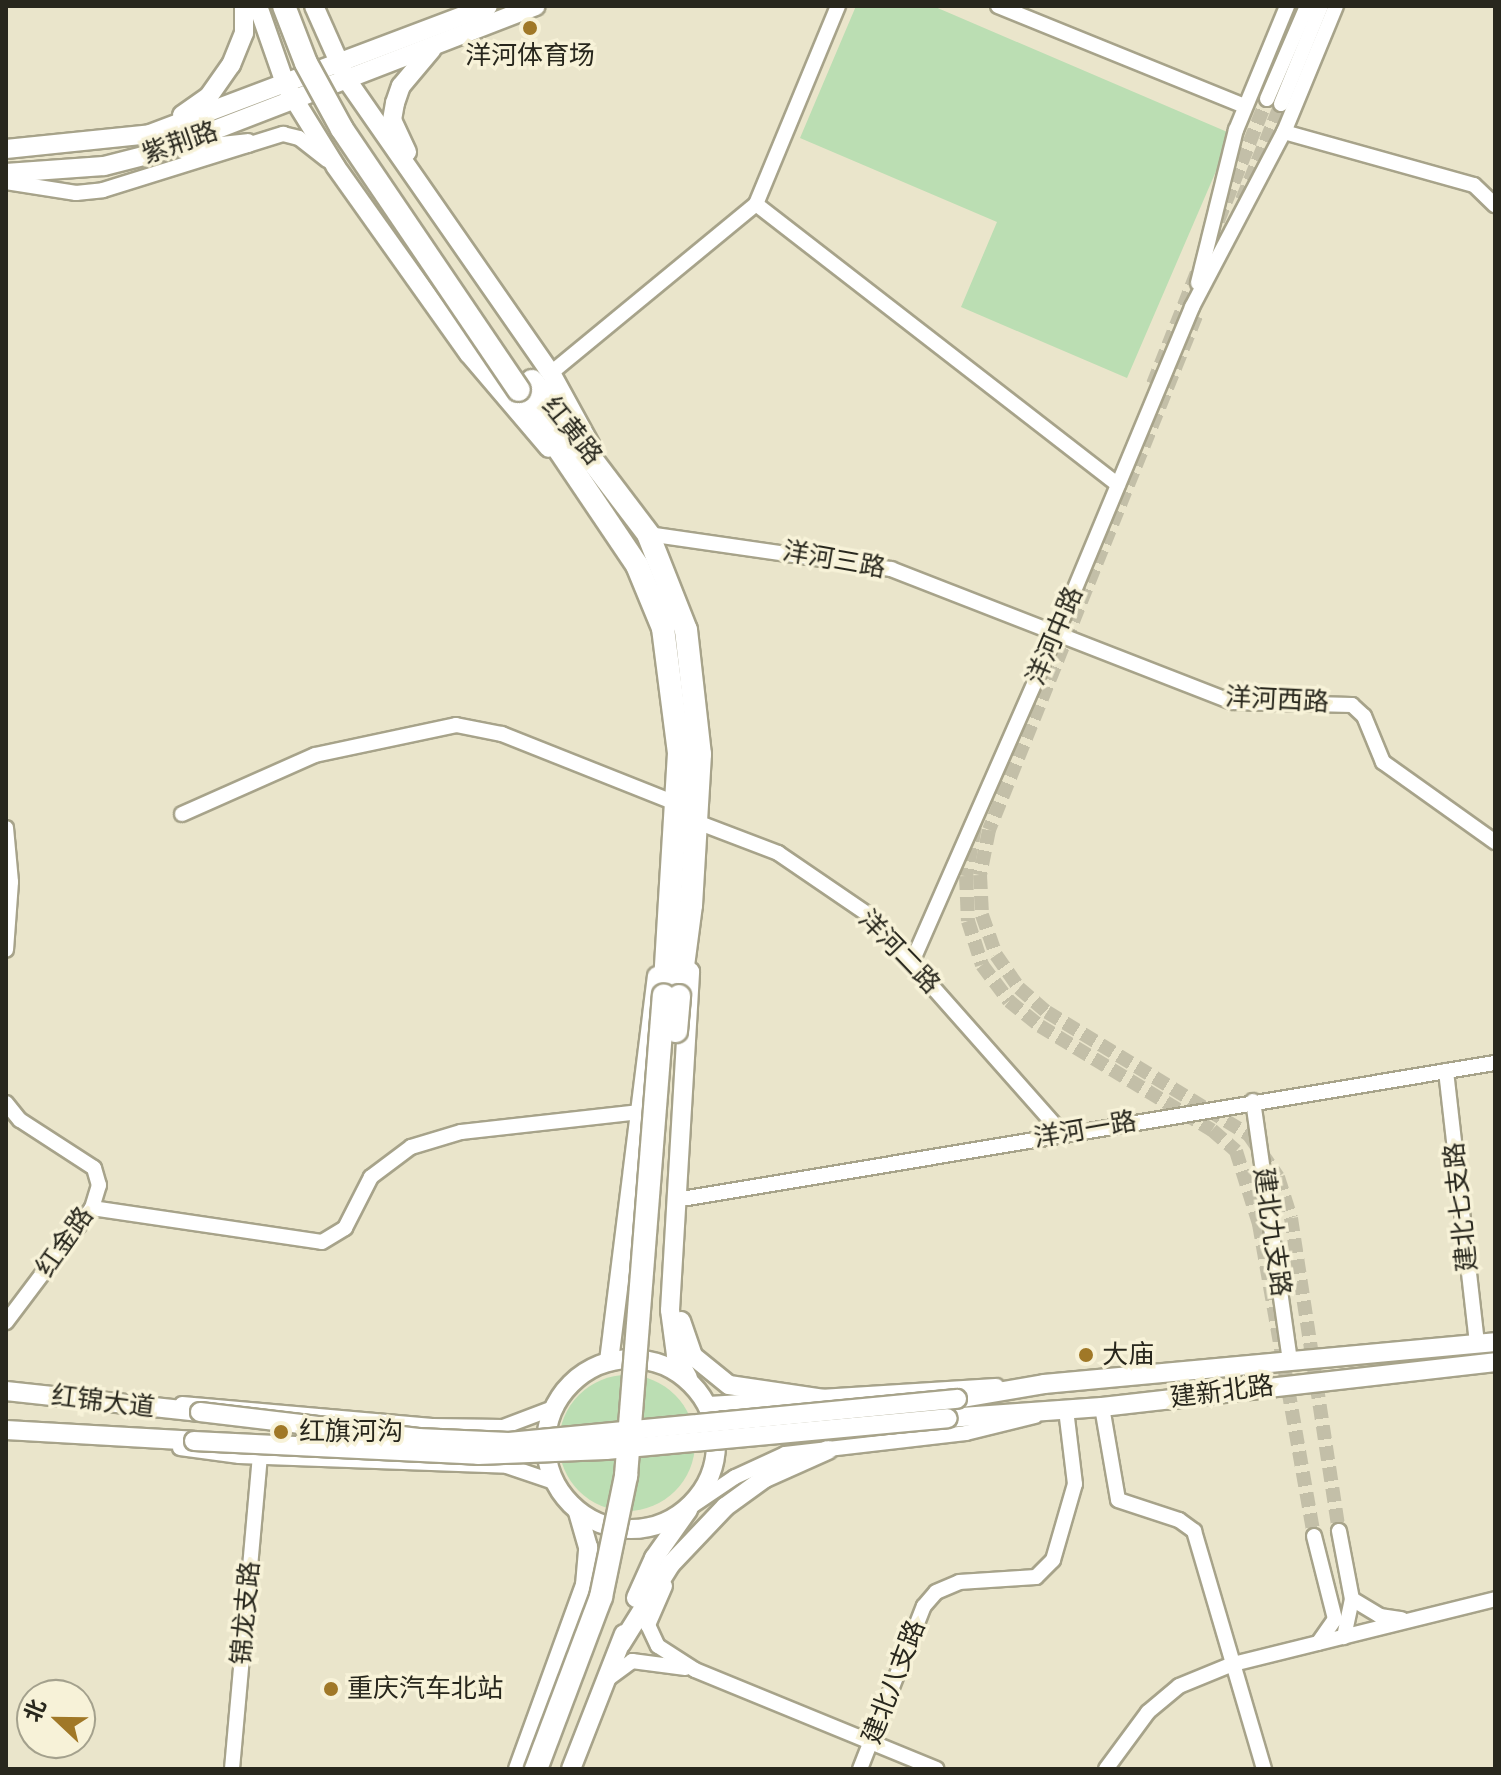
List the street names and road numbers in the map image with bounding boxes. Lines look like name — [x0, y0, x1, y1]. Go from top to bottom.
street label: 紫荆路 — [138, 116, 222, 170]
street label: 红黄路 — [535, 391, 609, 471]
street label: 洋河三路 — [780, 536, 888, 584]
street label: 洋河中路 — [1020, 582, 1090, 690]
street label: 洋河西路 — [1224, 682, 1330, 718]
street label: 洋河二路 — [852, 904, 946, 1000]
street label: 洋河一路 — [1031, 1106, 1139, 1154]
street label: 建北七支路 — [1439, 1141, 1483, 1273]
street label: 建北九支路 — [1248, 1165, 1296, 1299]
street label: 红金路 — [30, 1201, 100, 1283]
street label: 建新北路 — [1168, 1370, 1276, 1414]
street label: 红锦大道 — [49, 1380, 157, 1424]
street label: 锦龙支路 — [226, 1560, 266, 1666]
street label: 建北八支路 — [856, 1616, 932, 1748]

